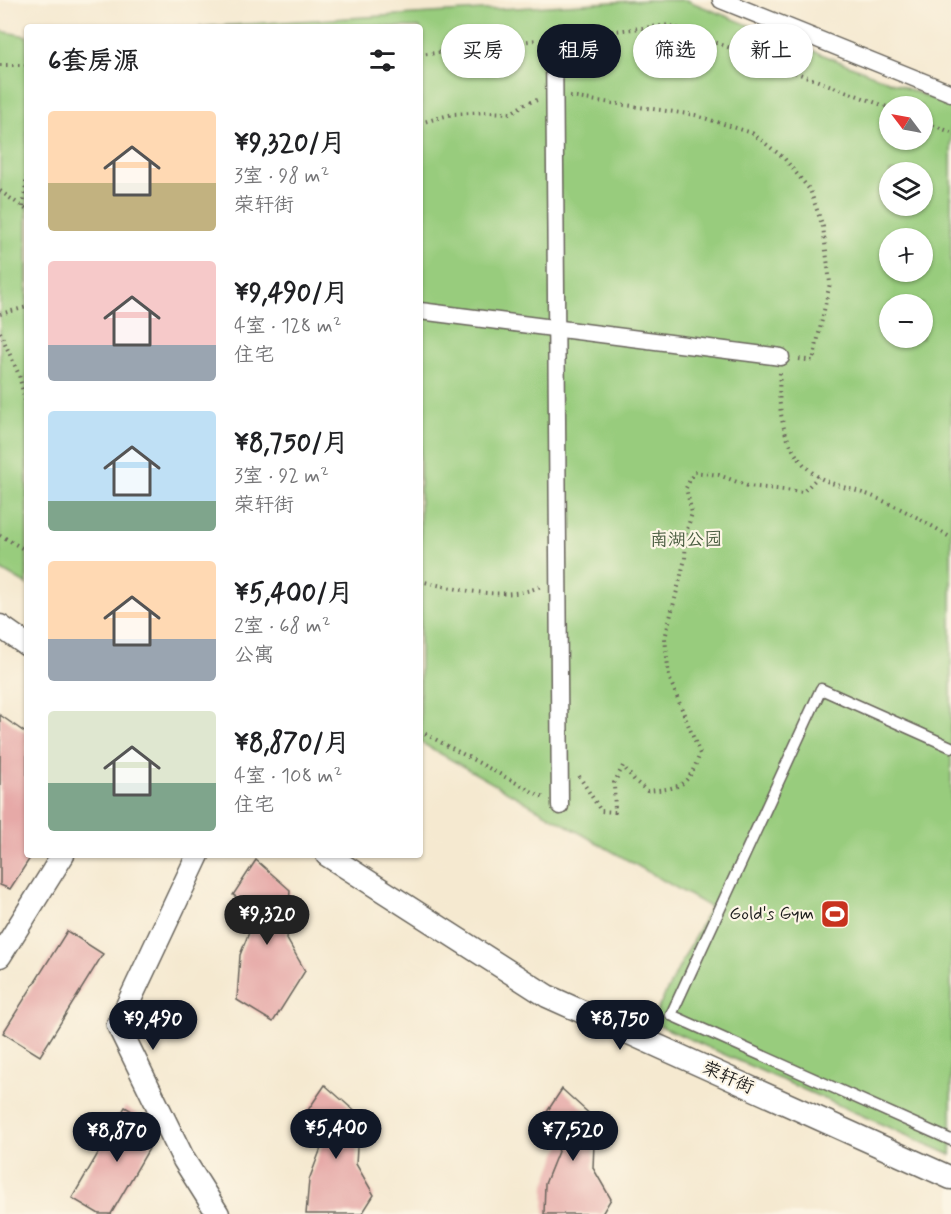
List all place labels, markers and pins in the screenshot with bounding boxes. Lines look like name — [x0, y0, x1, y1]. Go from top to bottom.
pin: ¥9,320 — [218, 895, 316, 946]
sports icon: Gold's Gym — [819, 898, 851, 930]
place label: Gold's Gym — [729, 902, 814, 926]
pin: ¥9,490 — [104, 1000, 202, 1051]
pin: ¥8,750 — [571, 1000, 669, 1051]
pin: ¥5,400 — [287, 1109, 385, 1160]
pin: ¥7,520 — [524, 1111, 622, 1162]
pin: ¥8,870 — [68, 1112, 166, 1163]

